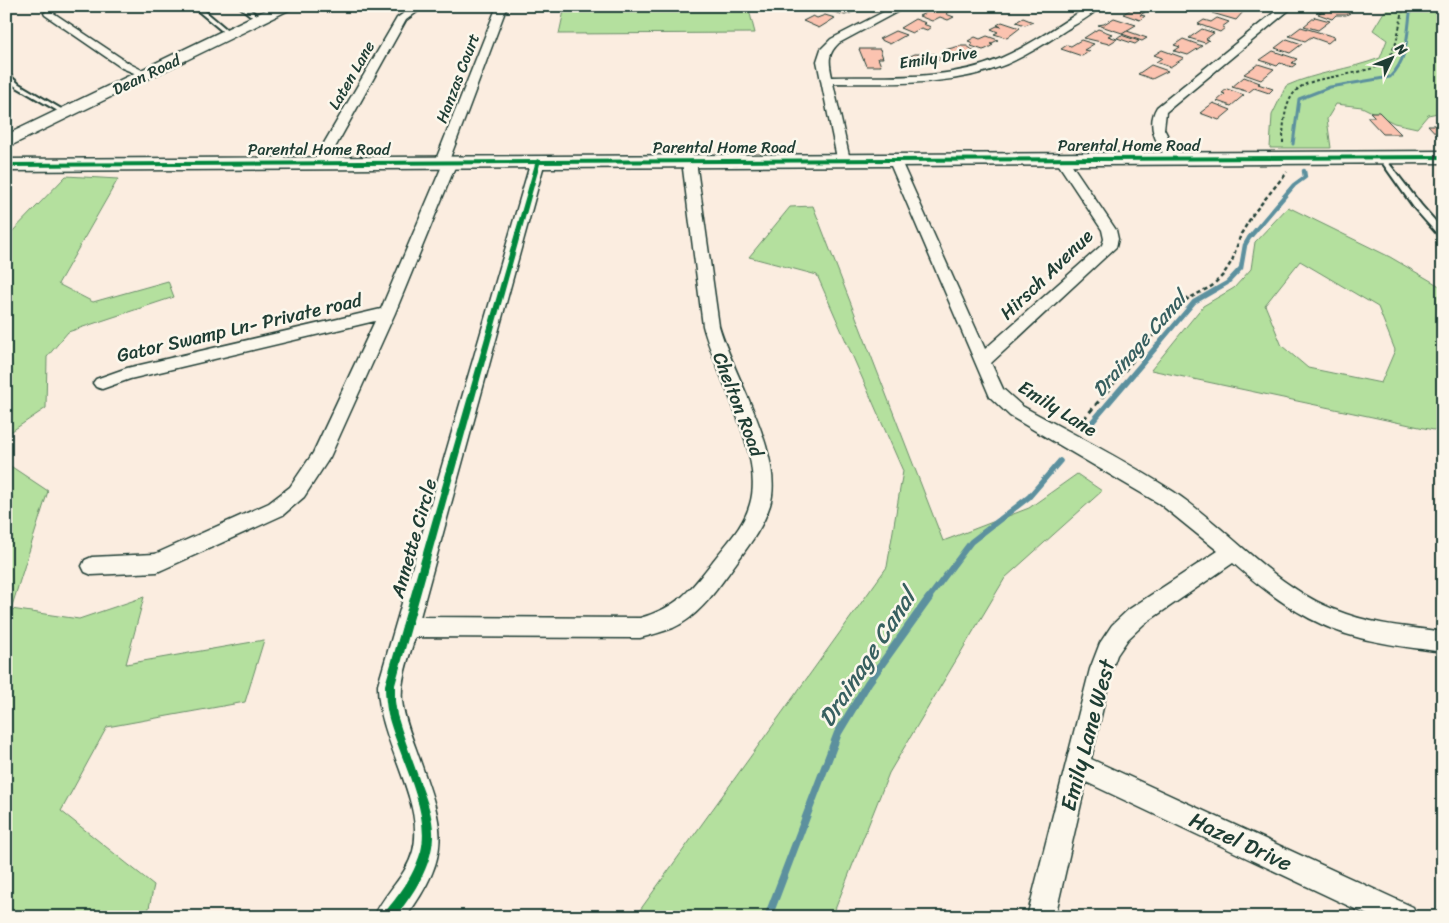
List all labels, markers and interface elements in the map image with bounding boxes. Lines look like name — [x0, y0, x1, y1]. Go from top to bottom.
street label: Hanzas Court — [427, 29, 488, 127]
north arrow — [1366, 32, 1416, 82]
street label: Laten Lane — [320, 35, 383, 115]
text: N — [1388, 37, 1414, 62]
street label: Emily Drive — [897, 38, 979, 77]
street label: Dean Road — [107, 45, 187, 103]
street label: Parental Home Road — [1058, 131, 1202, 160]
street label: Parental Home Road — [653, 133, 797, 162]
street label: Parental Home Road — [248, 135, 392, 164]
street label: Hirsch Avenue — [992, 221, 1101, 328]
water label: Drainage Canal — [1083, 280, 1198, 405]
street label: Gator Swamp Ln- Private road — [113, 283, 366, 372]
street label: Chelton Road — [703, 347, 774, 462]
street label: Emily Lane — [1012, 371, 1104, 446]
street label: Annette Circle — [380, 474, 446, 603]
water label: Drainage Canal — [807, 576, 930, 735]
street label: Emily Lane West — [1049, 654, 1127, 815]
street label: Hazel Drive — [1183, 801, 1299, 882]

